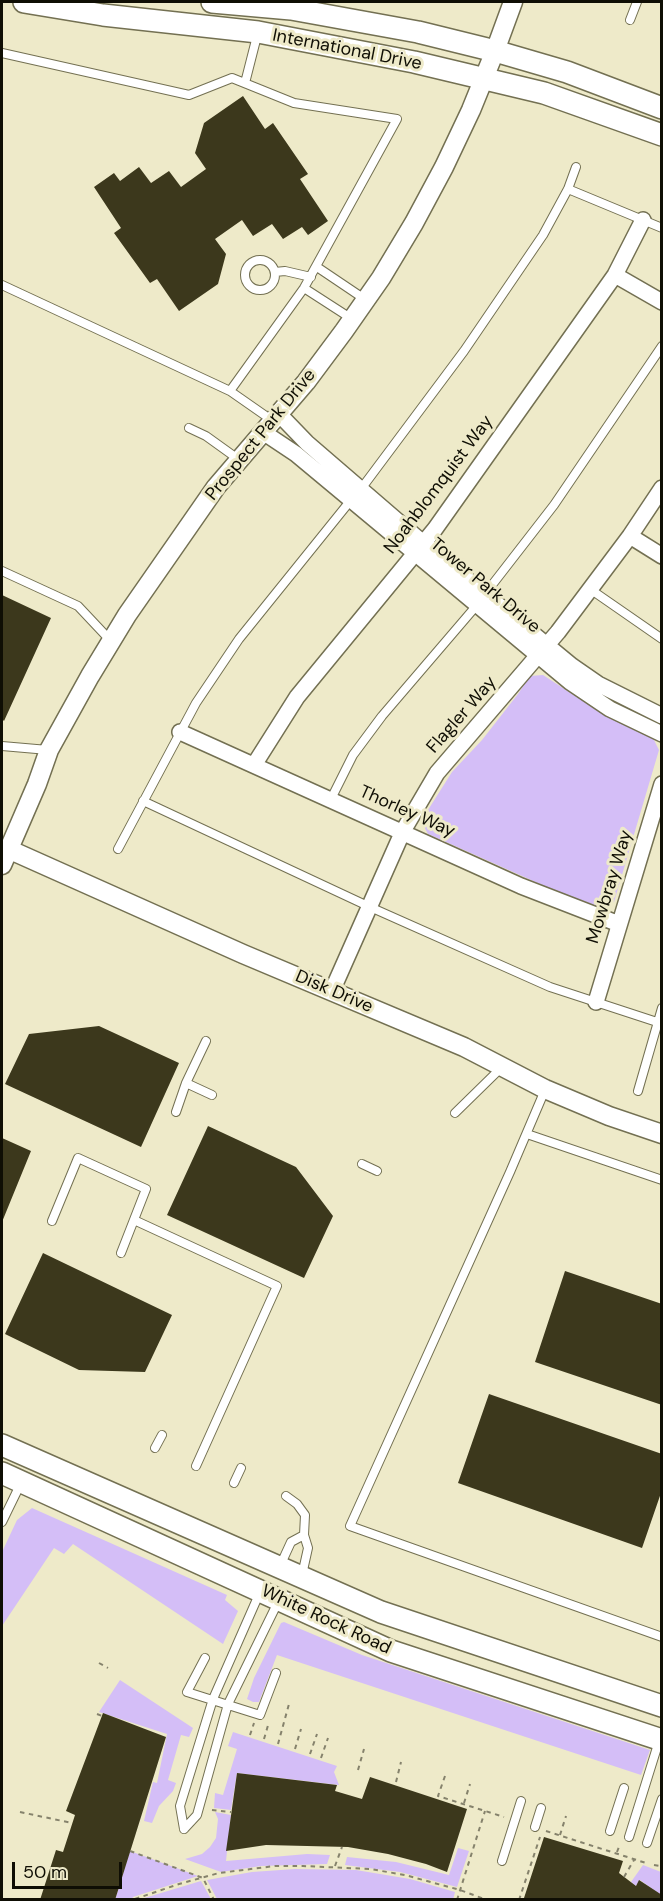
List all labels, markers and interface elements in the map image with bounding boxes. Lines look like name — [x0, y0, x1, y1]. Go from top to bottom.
street label: International Drive — [270, 25, 424, 75]
street label: Prospect Park Drive — [201, 365, 321, 505]
street label: Noahblomquist Way — [380, 412, 498, 558]
street label: Tower Park Drive — [426, 534, 544, 638]
street label: Flagler Way — [423, 672, 501, 758]
street label: Thorley Way — [356, 781, 458, 843]
street label: Mowbray Way — [582, 828, 638, 946]
street label: Disk Drive — [292, 966, 376, 1018]
street label: White Rock Road — [258, 1580, 394, 1660]
scale bar — [15, 1850, 124, 1888]
text: 50 m — [23, 1860, 67, 1884]

